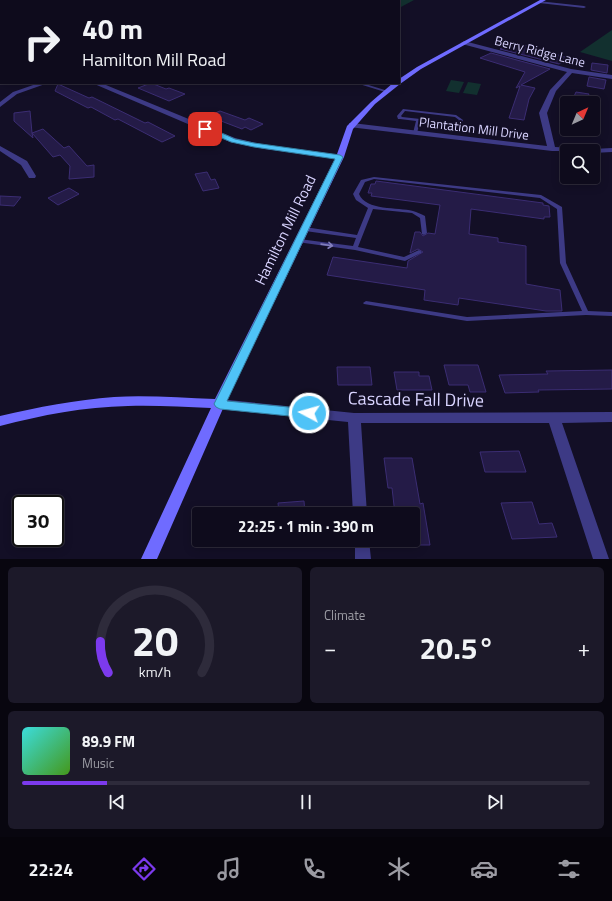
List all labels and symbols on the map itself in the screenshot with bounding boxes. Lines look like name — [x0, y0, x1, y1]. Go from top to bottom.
street label: Berry Ridge Lane — [493, 30, 587, 72]
north arrow — [560, 96, 600, 136]
street label: Plantation Mill Drive — [418, 111, 530, 145]
pin — [188, 112, 222, 146]
street label: Hamilton Mill Road — [248, 171, 322, 289]
one-way arrow — [320, 241, 333, 249]
street label: Cascade Fall Drive — [348, 384, 484, 414]
position arrow — [288, 392, 330, 434]
speed limit sign: 30 — [12, 495, 64, 547]

